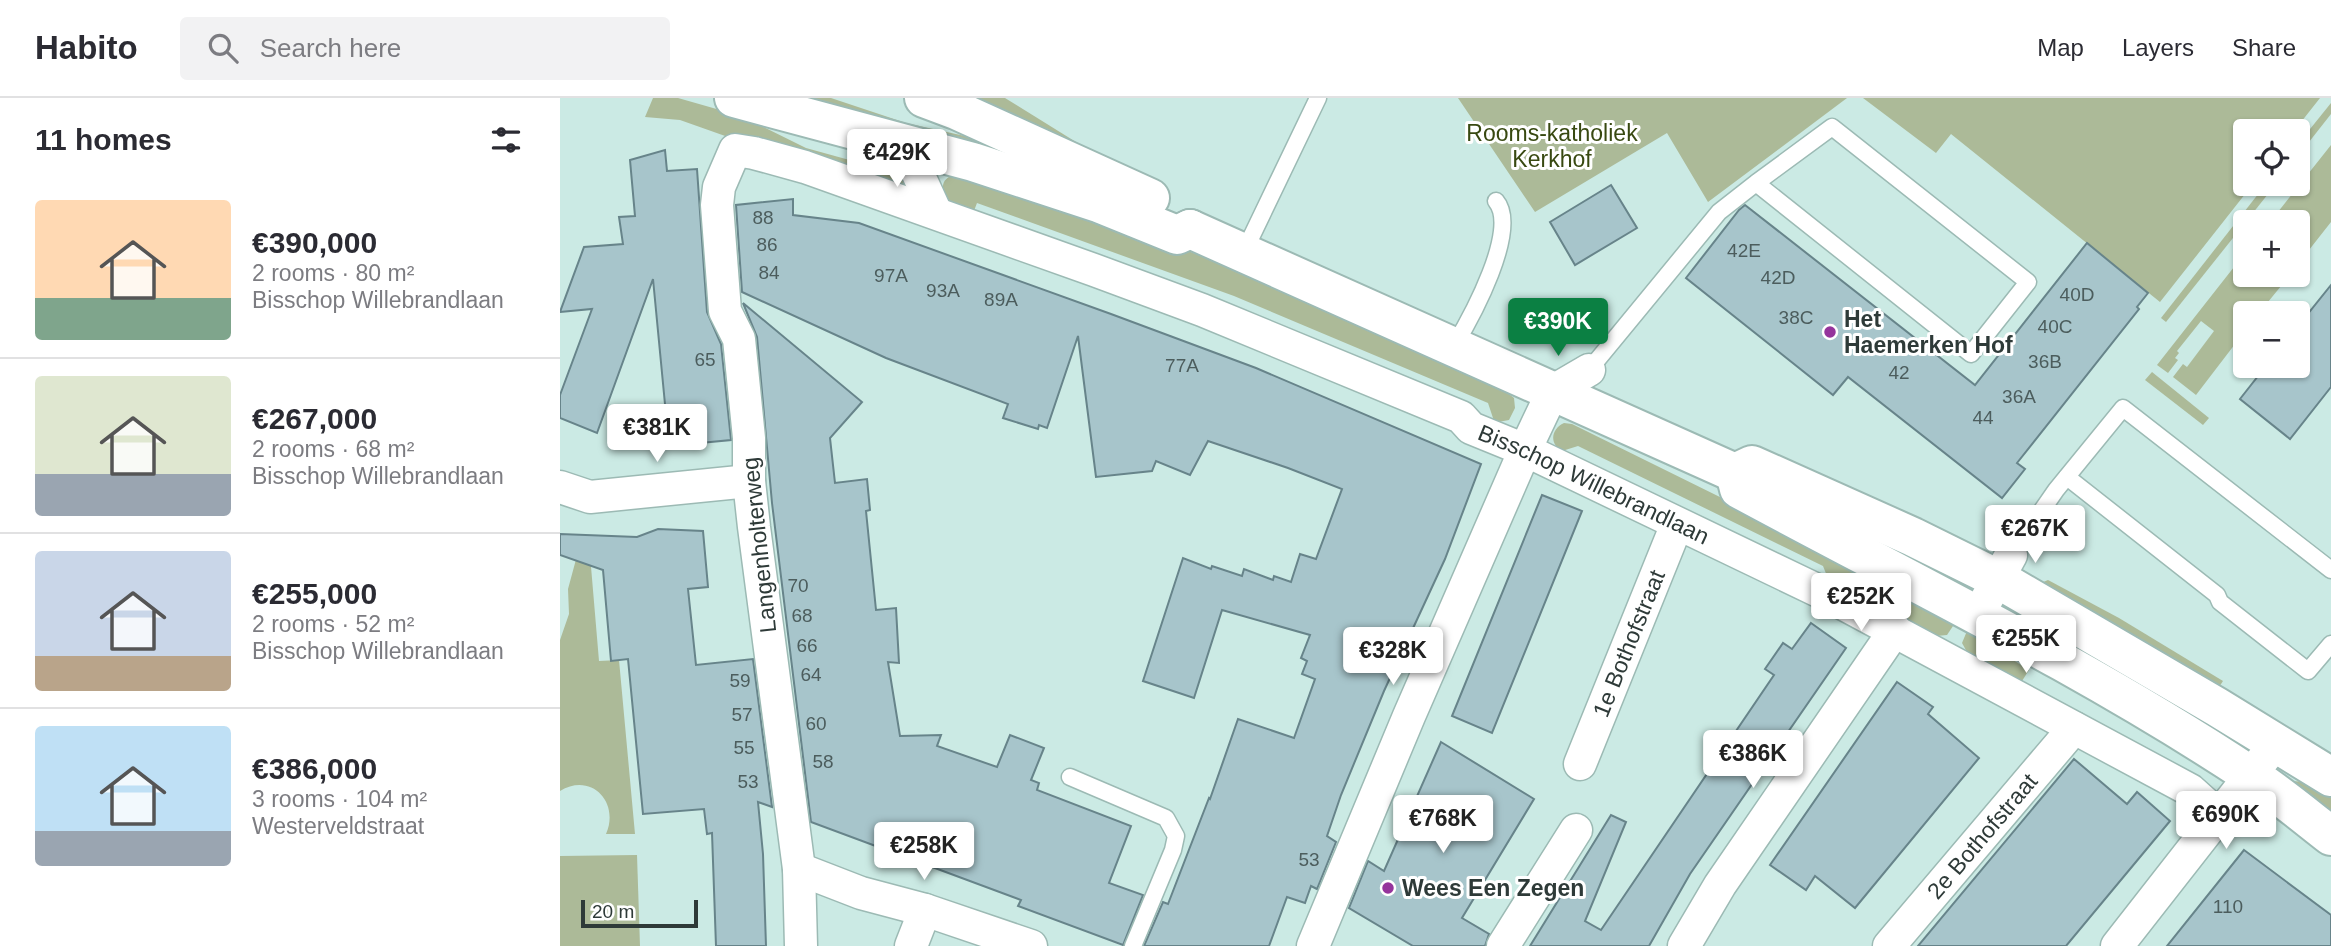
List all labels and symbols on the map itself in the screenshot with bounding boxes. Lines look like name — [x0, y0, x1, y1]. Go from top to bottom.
park label: Rooms-katholiek Kerkhof — [1466, 120, 1638, 172]
pin: €429K — [848, 130, 946, 189]
house number: 88 — [752, 207, 774, 228]
house number: 86 — [756, 234, 778, 255]
house number: 42E — [1727, 240, 1761, 261]
house number: 84 — [758, 262, 780, 283]
house number: 97A — [874, 265, 908, 286]
house number: 42D — [1761, 267, 1795, 288]
house number: 93A — [926, 280, 960, 301]
house number: 40D — [2060, 284, 2094, 305]
house number: 89A — [984, 289, 1018, 310]
pin: €390K — [1509, 299, 1607, 358]
place label: Het Haemerken Hof — [1844, 306, 2013, 358]
house number: 38C — [1779, 307, 1813, 328]
house number: 40C — [2038, 316, 2072, 337]
marker: Het Haemerken Hof — [1822, 324, 1838, 340]
house number: 65 — [694, 349, 716, 370]
house number: 36B — [2028, 351, 2062, 372]
house number: 77A — [1165, 355, 1199, 376]
house number: 42 — [1888, 362, 1910, 383]
house number: 36A — [2002, 386, 2036, 407]
pin: €381K — [608, 404, 706, 464]
house number: 44 — [1972, 407, 1994, 428]
street label: Bisschop Willebrandlaan — [1474, 419, 1713, 549]
street label: Langenholterweg — [737, 456, 781, 634]
pin: €267K — [1986, 505, 2084, 565]
street label: 1e Bothofstraat — [1587, 566, 1670, 721]
pin: €252K — [1812, 574, 1910, 633]
house number: 70 — [787, 575, 809, 596]
house number: 68 — [791, 605, 813, 626]
pin: €255K — [1977, 616, 2075, 675]
pin: €328K — [1344, 628, 1442, 687]
house number: 66 — [796, 635, 818, 656]
house number: 64 — [800, 664, 822, 685]
house number: 59 — [729, 670, 751, 691]
house number: 57 — [731, 704, 753, 725]
house number: 60 — [805, 713, 827, 734]
pin: €386K — [1704, 730, 1802, 790]
house number: 55 — [733, 737, 755, 758]
house number: 58 — [812, 751, 834, 772]
street label: 2e Bothofstraat — [1922, 768, 2043, 904]
house number: 53 — [737, 771, 759, 792]
pin: €690K — [2177, 792, 2275, 851]
pin: €768K — [1394, 796, 1492, 855]
pin: €258K — [875, 822, 973, 882]
house number: 53 — [1298, 849, 1320, 870]
place label: Wees Een Zegen — [1402, 875, 1584, 901]
marker: Wees Een Zegen — [1380, 880, 1396, 896]
house number: 110 — [2213, 896, 2243, 917]
scale bar — [581, 897, 698, 929]

